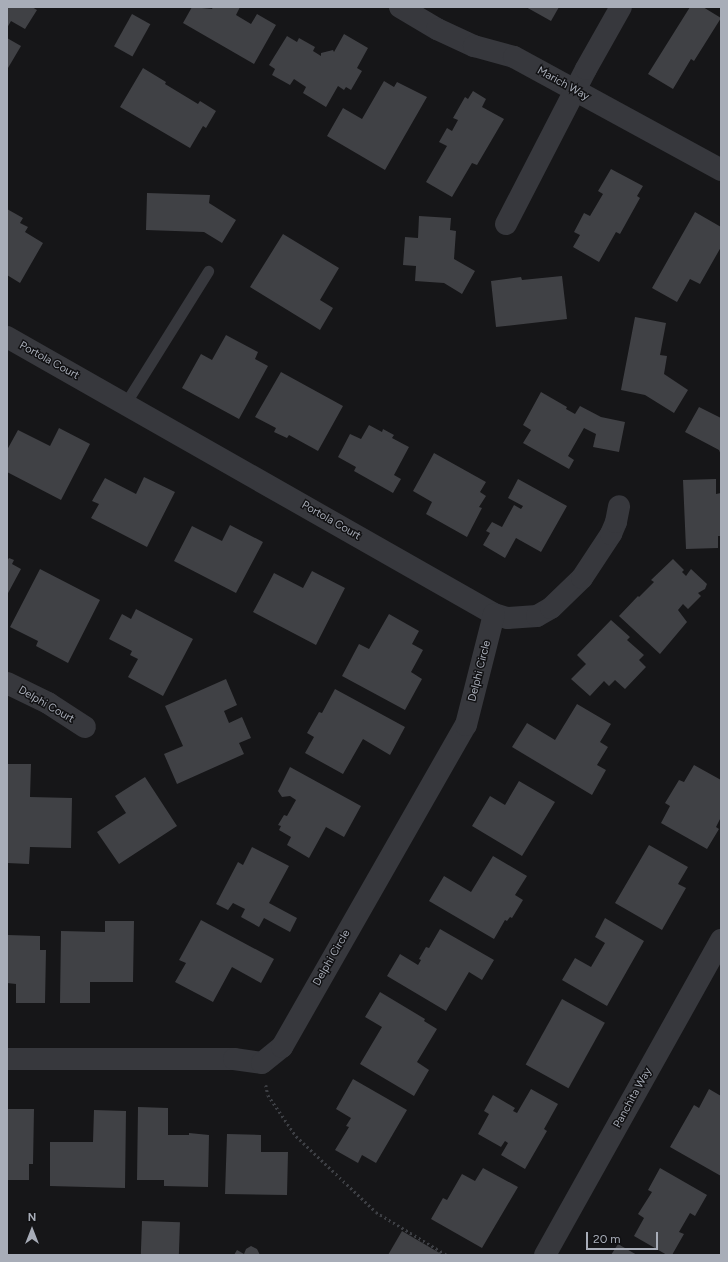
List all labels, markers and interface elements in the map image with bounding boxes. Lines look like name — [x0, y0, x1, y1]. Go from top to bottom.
street label: Marich Way — [535, 64, 591, 104]
street label: Portola Court — [17, 339, 81, 383]
street label: Portola Court — [299, 499, 363, 543]
street label: Delphi Circle — [466, 639, 494, 703]
street label: Delphi Court — [16, 684, 76, 726]
street label: Delphi Circle — [311, 928, 353, 988]
street label: Panchita Way — [611, 1066, 655, 1130]
north arrow — [12, 1210, 52, 1250]
text: N — [28, 1211, 36, 1224]
scale bar — [588, 1224, 660, 1250]
text: 20 m — [593, 1232, 621, 1246]

